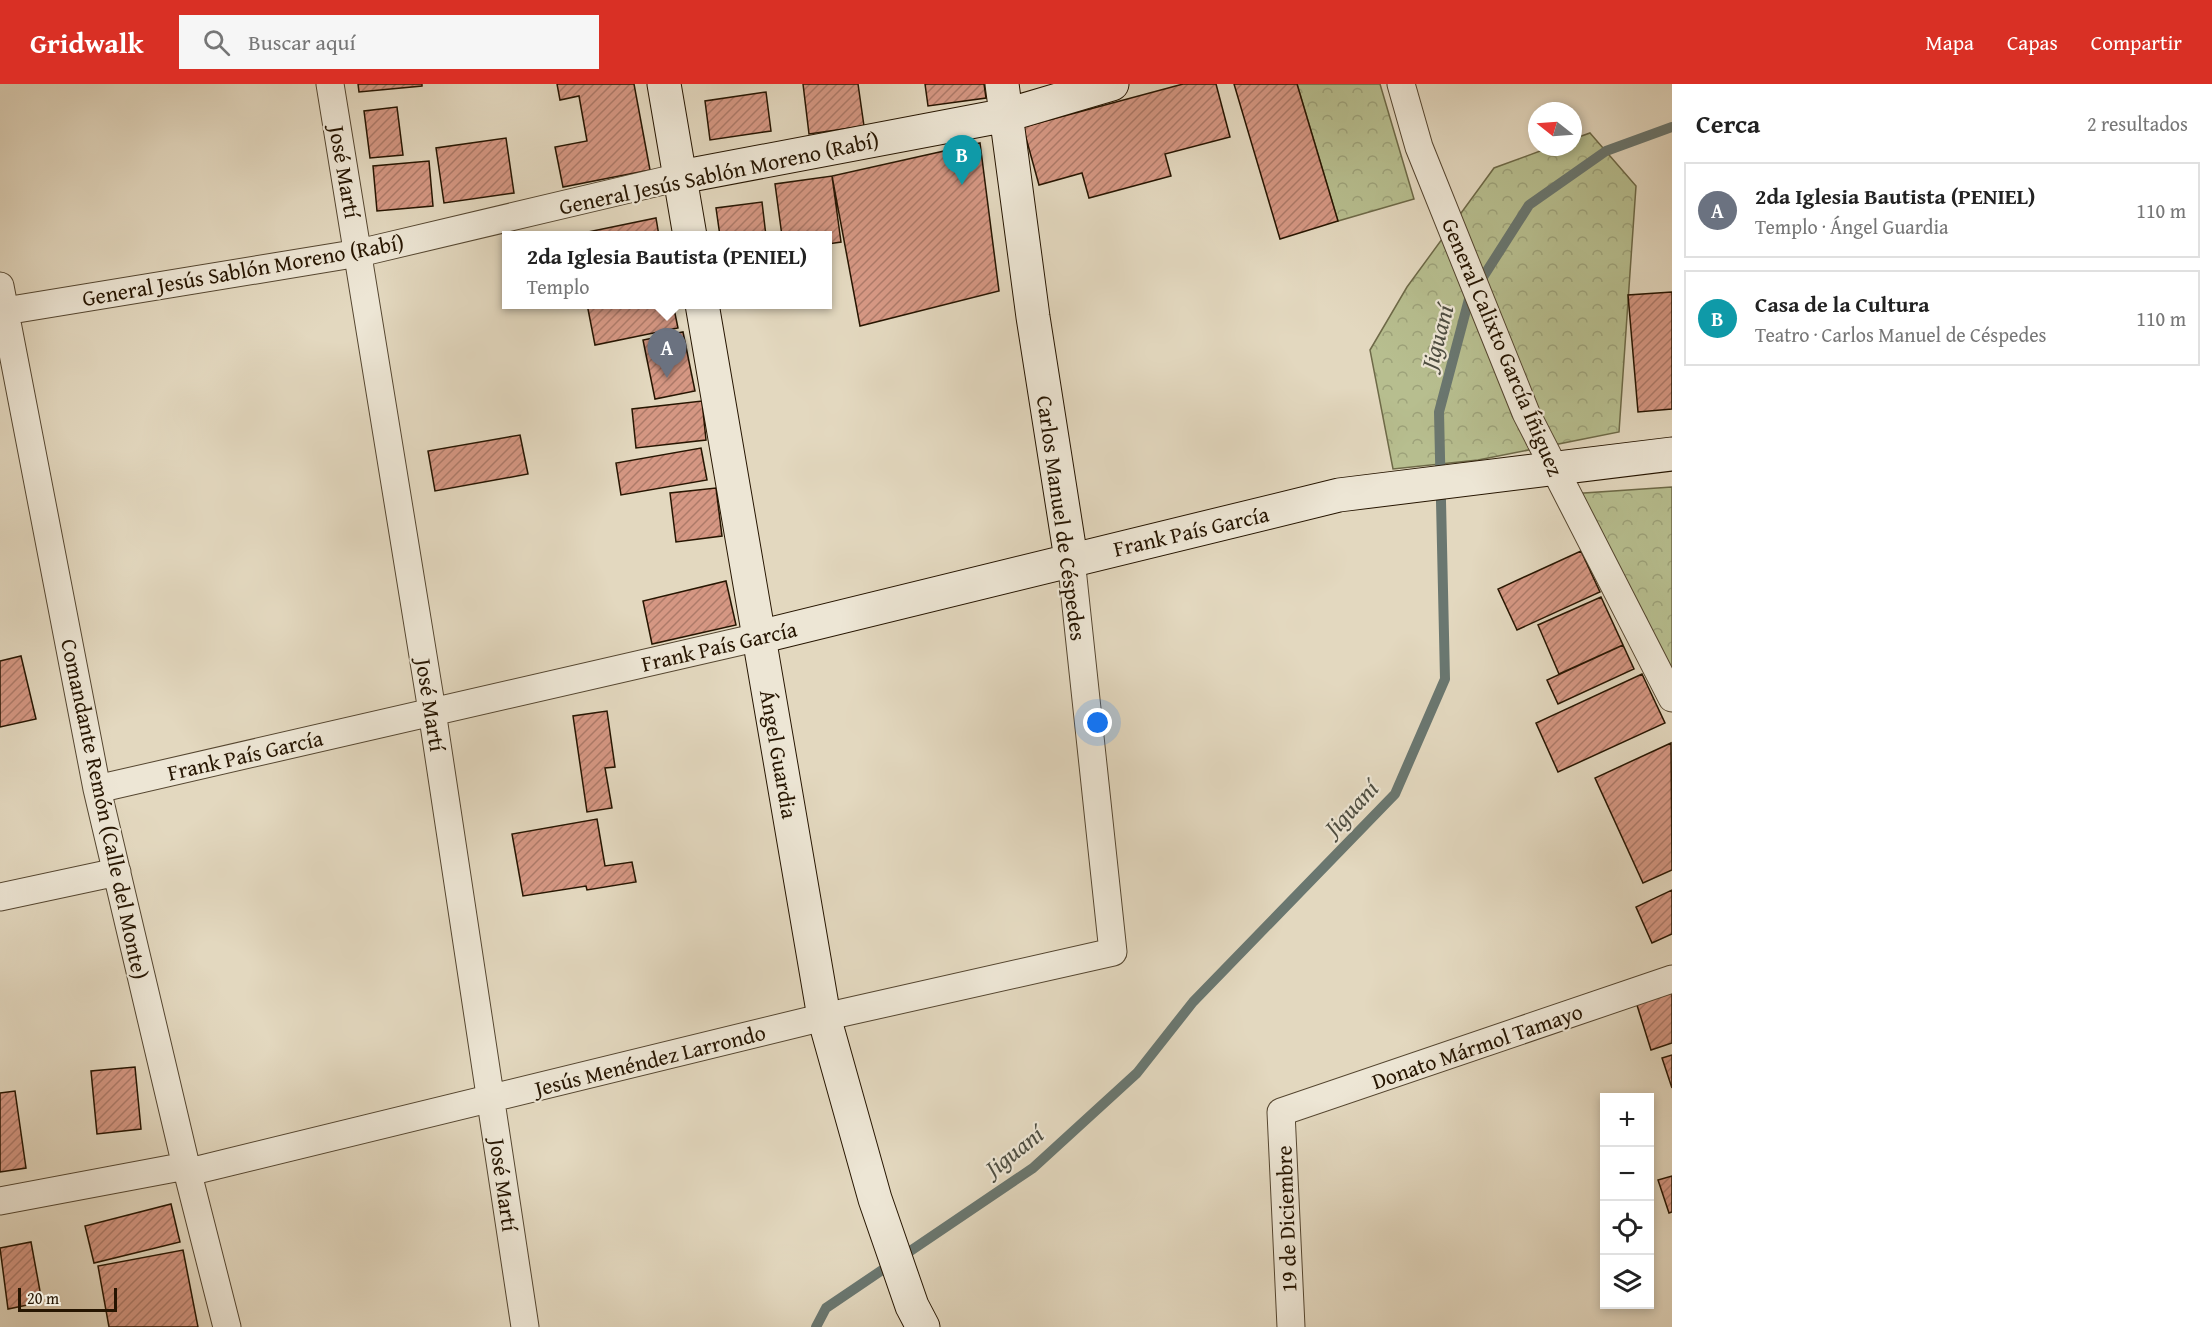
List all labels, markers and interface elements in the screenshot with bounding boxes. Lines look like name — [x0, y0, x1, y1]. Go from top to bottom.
search box — [179, 15, 599, 69]
text: Gridwalk — [30, 22, 143, 63]
icon: search — [200, 26, 233, 59]
text: Buscar aquí — [248, 26, 356, 58]
text: Mapa — [1925, 27, 1974, 58]
text: Capas — [2007, 27, 2058, 58]
text: Compartir — [2091, 27, 2182, 58]
north arrow — [1528, 102, 1582, 156]
text: Cerca — [1696, 104, 1760, 143]
text: 2 resultados — [2087, 109, 2188, 138]
street label: José Martí — [321, 120, 369, 222]
street label: General Jesús Sablón Moreno (Rabí) — [556, 123, 882, 223]
pin: B — [942, 135, 982, 185]
text: 2da Iglesia Bautista (PENIEL) — [1755, 180, 2035, 212]
text: A — [1711, 196, 1724, 225]
text: 110 m — [2136, 196, 2186, 225]
text: Templo · Ángel Guardia — [1755, 212, 1948, 241]
street label: General Calixto García Íñiguez — [1434, 213, 1572, 481]
street label: General Jesús Sablón Moreno (Rabí) — [80, 226, 406, 314]
popup — [502, 231, 832, 309]
text: 2da Iglesia Bautista (PENIEL) — [527, 240, 807, 272]
text: Templo — [527, 272, 590, 301]
text: Casa de la Cultura — [1755, 288, 1930, 320]
water label: Jiguaní — [1411, 298, 1463, 377]
text: B — [1711, 304, 1724, 333]
text: 110 m — [2136, 304, 2186, 333]
text: Teatro · Carlos Manuel de Céspedes — [1755, 320, 2046, 349]
pin: A — [648, 328, 686, 378]
street label: Carlos Manuel de Céspedes — [1029, 393, 1095, 643]
street label: Frank País García — [1110, 497, 1273, 564]
street label: Frank País García — [638, 612, 801, 679]
street label: Comandante Remón (Calle del Monte) — [53, 636, 157, 982]
street label: José Martí — [407, 653, 454, 754]
street label: Ángel Guardia — [752, 687, 806, 822]
your location — [1083, 708, 1112, 737]
street label: Frank País García — [164, 721, 327, 788]
water label: Jiguaní — [1313, 770, 1388, 847]
street label: Donato Mármol Tamayo — [1367, 995, 1587, 1097]
street label: Jesús Menéndez Larrondo — [528, 1016, 769, 1105]
map controls — [1600, 1093, 1654, 1309]
button: + — [1600, 1093, 1654, 1147]
water label: Jiguaní — [974, 1115, 1053, 1187]
street label: José Martí — [481, 1134, 526, 1234]
street label: 19 de Diciembre — [1267, 1145, 1305, 1293]
button: − — [1600, 1147, 1654, 1201]
button: locate — [1600, 1201, 1654, 1255]
button: layers — [1600, 1255, 1654, 1309]
scale bar — [18, 1285, 117, 1312]
text: 20 m — [27, 1286, 59, 1310]

